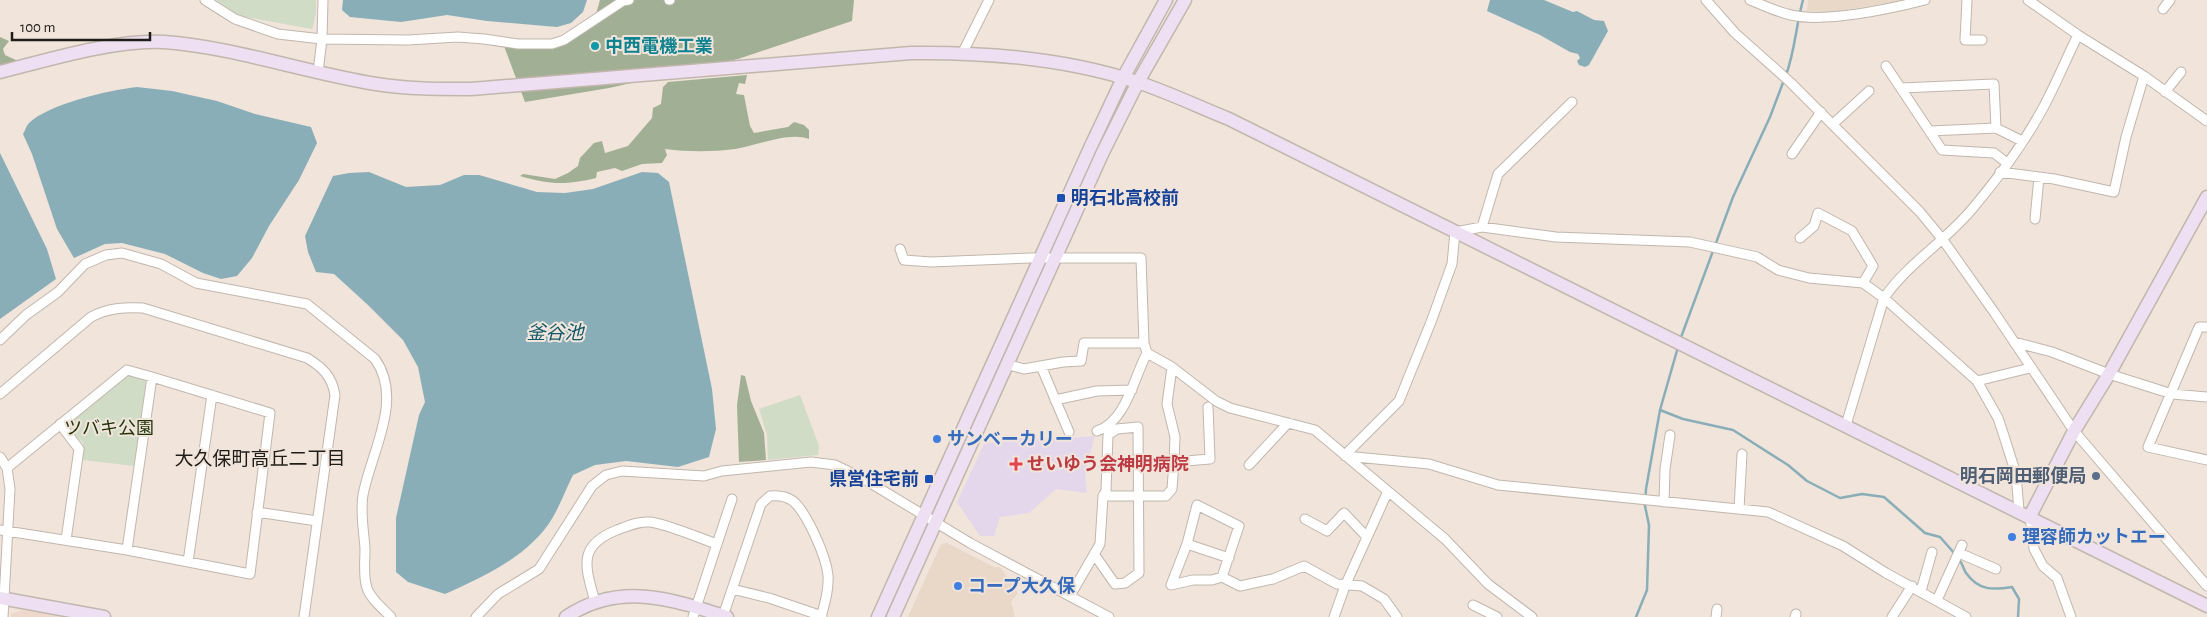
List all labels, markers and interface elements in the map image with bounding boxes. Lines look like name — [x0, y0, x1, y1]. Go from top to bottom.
scale bar — [12, 10, 150, 42]
text: 100 m — [20, 20, 55, 35]
place label: 中西電機工業 — [605, 36, 713, 56]
marker: 中西電機工業 — [589, 40, 601, 52]
place label: 明石北高校前 — [1071, 188, 1179, 208]
marker: 明石北高校前 — [1055, 192, 1067, 204]
water label: 釜谷池 — [526, 323, 585, 343]
park label: ツバキ公園 — [64, 419, 154, 438]
place label: サンベーカリー — [947, 430, 1073, 449]
marker: サンベーカリー — [931, 433, 943, 445]
district label: 大久保町高丘二丁目 — [174, 448, 346, 469]
place label: せいゆう会神明病院 — [1027, 454, 1189, 474]
marker: せいゆう会神明病院 — [1009, 457, 1023, 471]
place label: 明石岡田郵便局 — [1960, 466, 2086, 486]
place label: 県営住宅前 — [829, 469, 919, 489]
marker: 明石岡田郵便局 — [2090, 470, 2102, 482]
marker: 県営住宅前 — [923, 473, 935, 485]
place label: 理容師カットエー — [2022, 527, 2166, 547]
marker: 理容師カットエー — [2006, 531, 2018, 543]
place label: コープ大久保 — [968, 576, 1076, 596]
marker: コープ大久保 — [952, 580, 964, 592]

